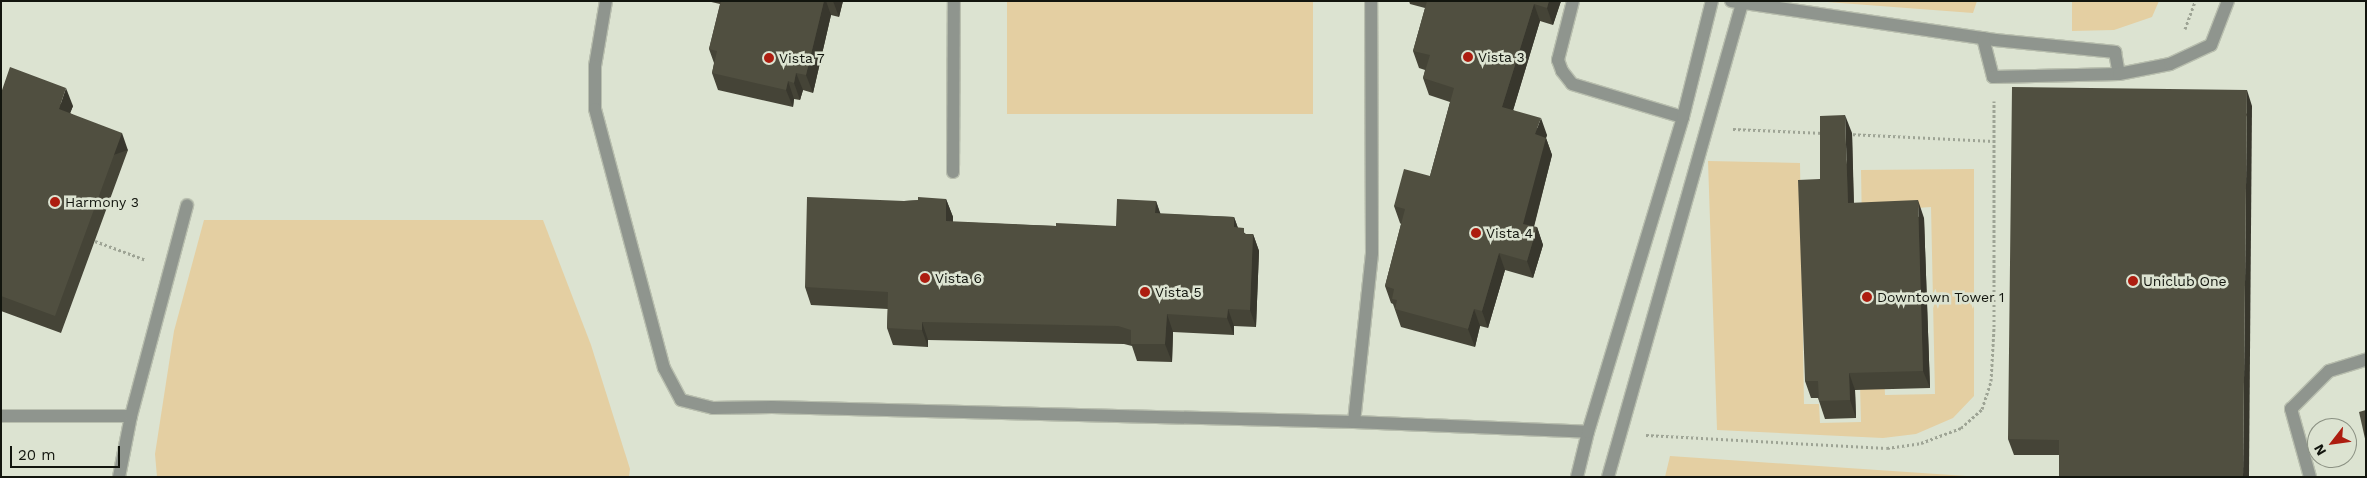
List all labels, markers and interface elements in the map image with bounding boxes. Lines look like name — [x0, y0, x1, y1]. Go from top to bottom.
place label: Vista 3 — [1478, 49, 1525, 65]
place label: Vista 7 — [779, 50, 826, 66]
marker: Vista 3 — [1462, 51, 1474, 63]
marker: Vista 7 — [763, 52, 775, 64]
place label: Harmony 3 — [65, 194, 139, 210]
marker: Harmony 3 — [49, 196, 61, 208]
place label: Vista 4 — [1486, 225, 1533, 241]
marker: Vista 4 — [1470, 227, 1482, 239]
place label: Vista 6 — [935, 270, 982, 286]
marker: Vista 6 — [919, 272, 931, 284]
place label: Uniclub One — [2143, 273, 2227, 289]
marker: Uniclub One — [2127, 275, 2139, 287]
place label: Vista 5 — [1155, 284, 1202, 300]
marker: Vista 5 — [1139, 286, 1151, 298]
place label: Downtown Tower 1 — [1877, 289, 2005, 305]
marker: Downtown Tower 1 — [1861, 291, 1873, 303]
north arrow — [2307, 418, 2357, 468]
scale bar — [12, 436, 122, 468]
text: N — [2310, 442, 2329, 458]
text: 20 m — [18, 446, 56, 464]

